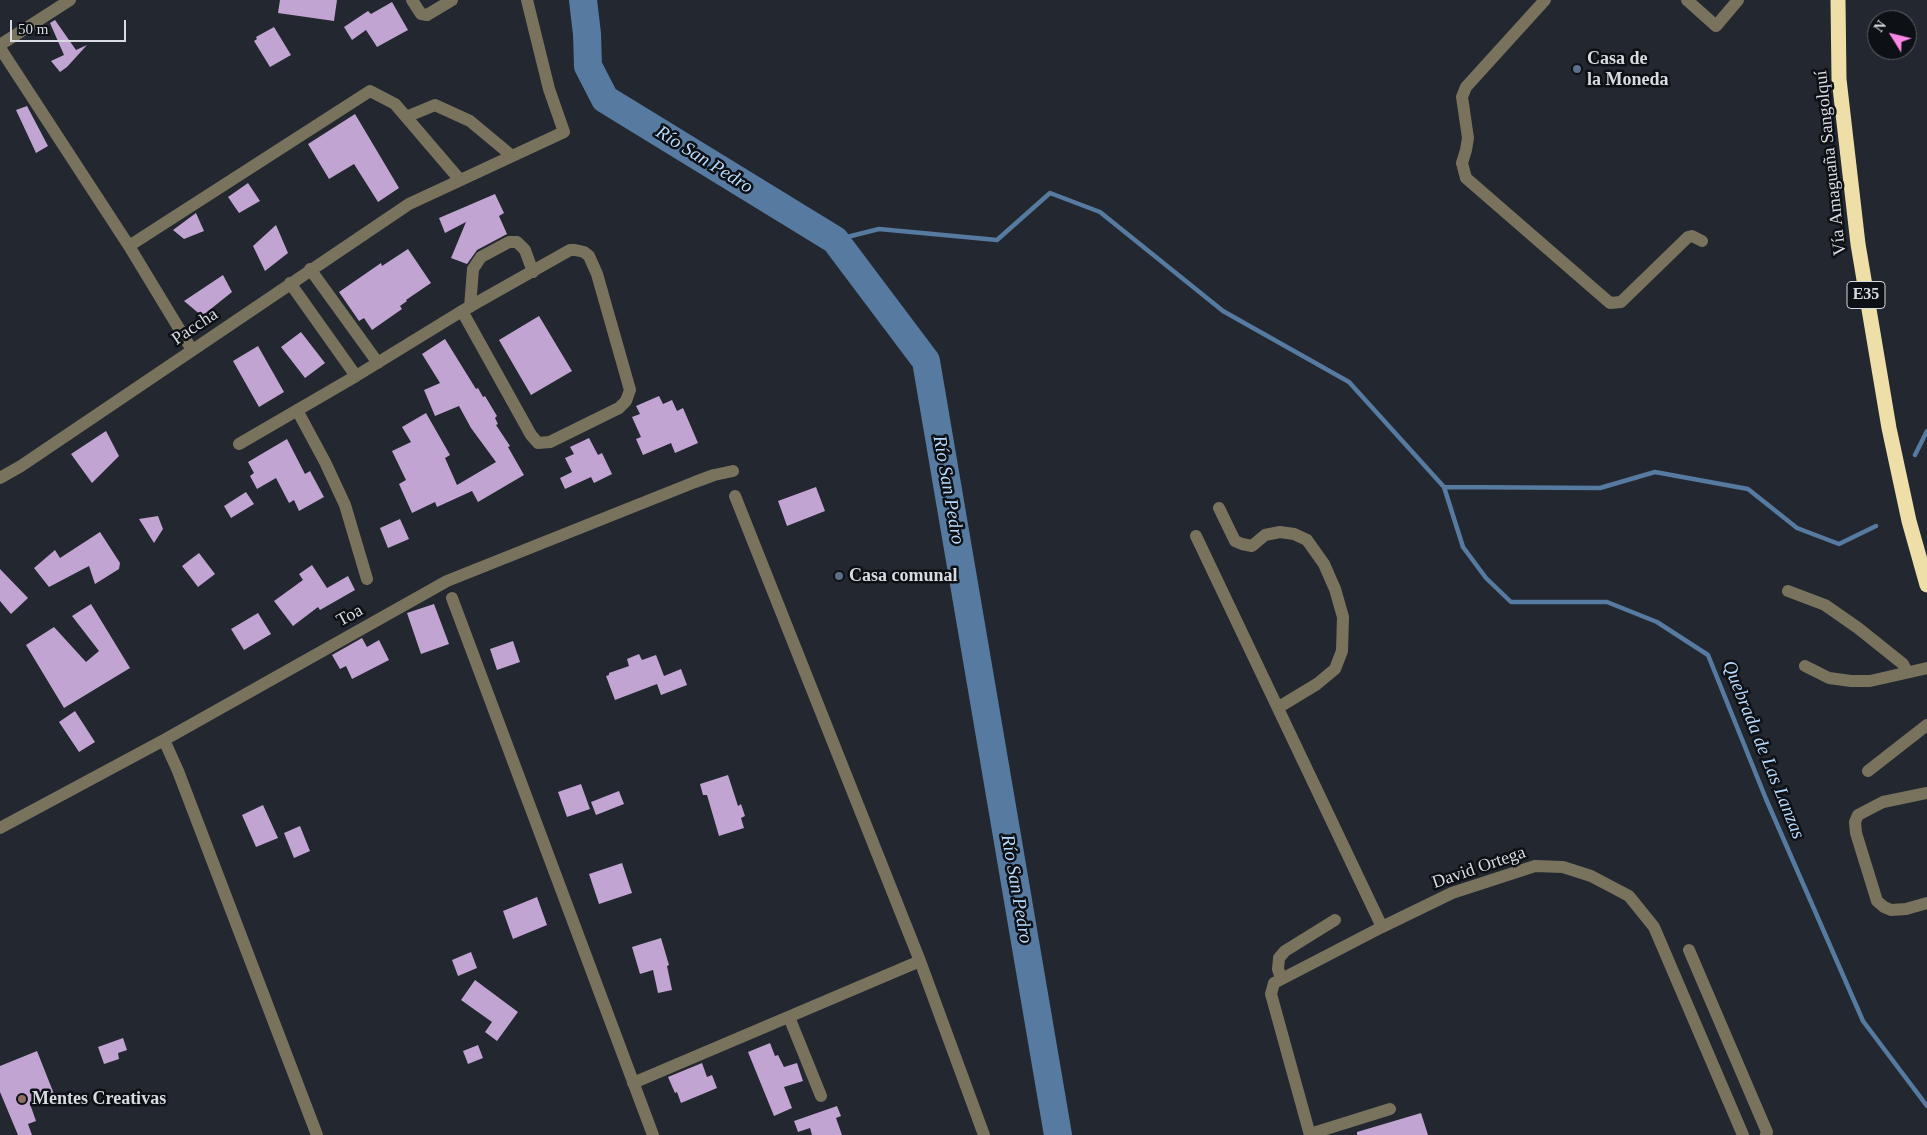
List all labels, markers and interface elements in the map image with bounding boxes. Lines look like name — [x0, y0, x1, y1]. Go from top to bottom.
scale bar — [12, 10, 129, 42]
north arrow — [1867, 10, 1917, 60]
text: N — [1871, 18, 1889, 35]
text: 50 m — [18, 21, 48, 37]
place label: Casa de la Moneda — [1587, 48, 1669, 90]
marker: Casa de la Moneda — [1571, 63, 1583, 75]
street label: Vía Amaguaña Sangolquí — [1811, 69, 1851, 257]
water label: Río San Pedro — [651, 121, 757, 199]
road number: E35 — [1847, 282, 1885, 308]
street label: Paccha — [168, 304, 222, 350]
water label: Río San Pedro — [927, 434, 969, 546]
place label: Casa comunal — [849, 565, 958, 587]
marker: Casa comunal — [833, 570, 845, 582]
street label: Toa — [333, 600, 367, 632]
water label: Quebrada de Las Lanzas — [1717, 657, 1809, 843]
water label: Río San Pedro — [995, 833, 1037, 945]
street label: David Ortega — [1429, 842, 1529, 894]
place label: Mentes Creativas — [32, 1088, 166, 1110]
marker: Mentes Creativas — [16, 1093, 28, 1105]

